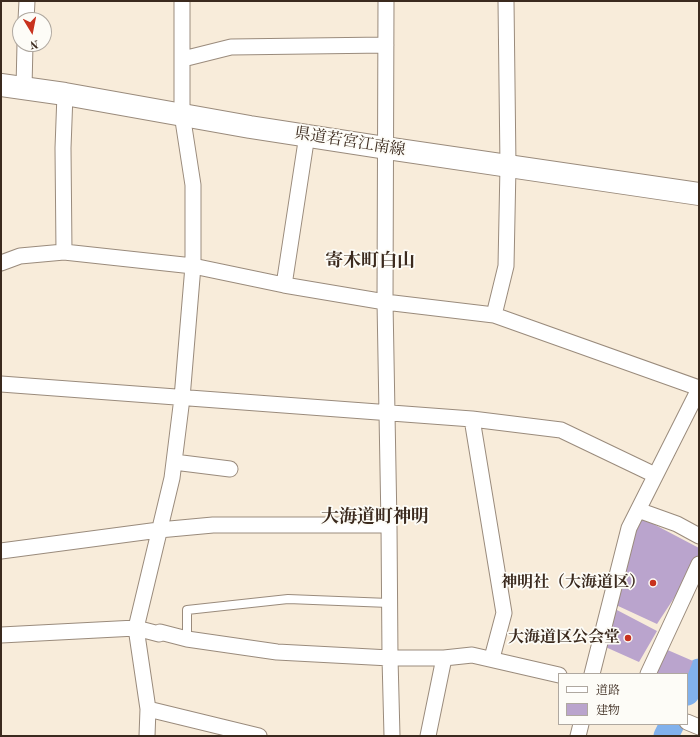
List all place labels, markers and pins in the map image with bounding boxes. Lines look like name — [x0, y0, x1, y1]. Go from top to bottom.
place label: 神明社（大海道区） — [501, 573, 645, 593]
marker: 神明社（大海道区） — [648, 578, 658, 588]
place label: 大海道区公会堂 — [508, 628, 620, 648]
marker: 大海道区公会堂 — [623, 633, 633, 643]

